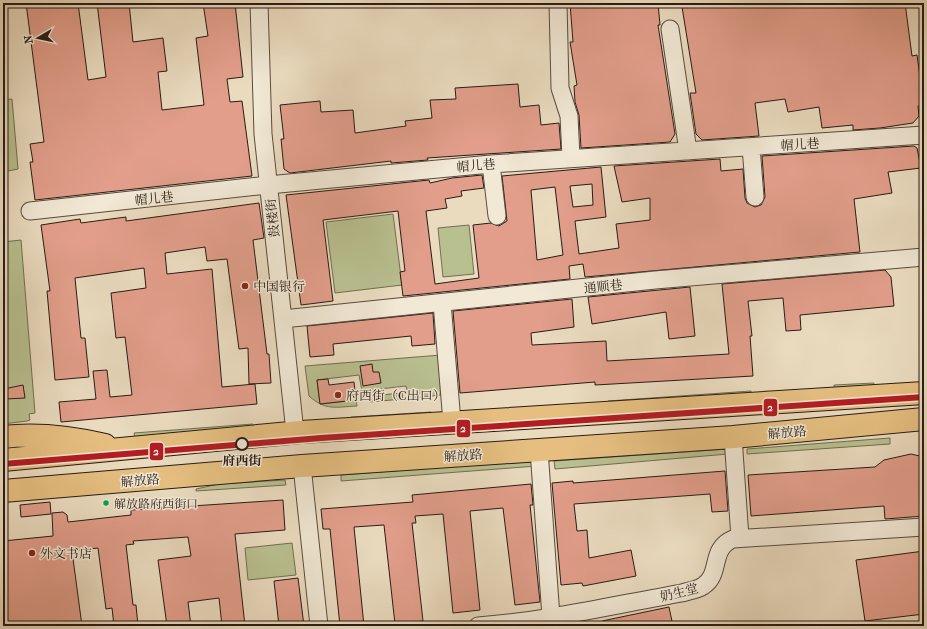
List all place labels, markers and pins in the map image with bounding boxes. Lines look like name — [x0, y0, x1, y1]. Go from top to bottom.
place label: 中国银行 — [253, 279, 305, 294]
marker: 中国银行 — [240, 281, 250, 291]
place label: 府西街（C出口） — [346, 388, 446, 403]
marker: 府西街（C出口） — [333, 390, 343, 400]
marker: 府西街 — [235, 437, 249, 451]
place label: 府西街 — [222, 453, 262, 468]
place label: 解放路府西街口 — [114, 497, 198, 511]
marker: 解放路府西街口 — [101, 498, 111, 508]
place label: 外文书店 — [40, 546, 92, 561]
marker: 外文书店 — [27, 548, 37, 558]

